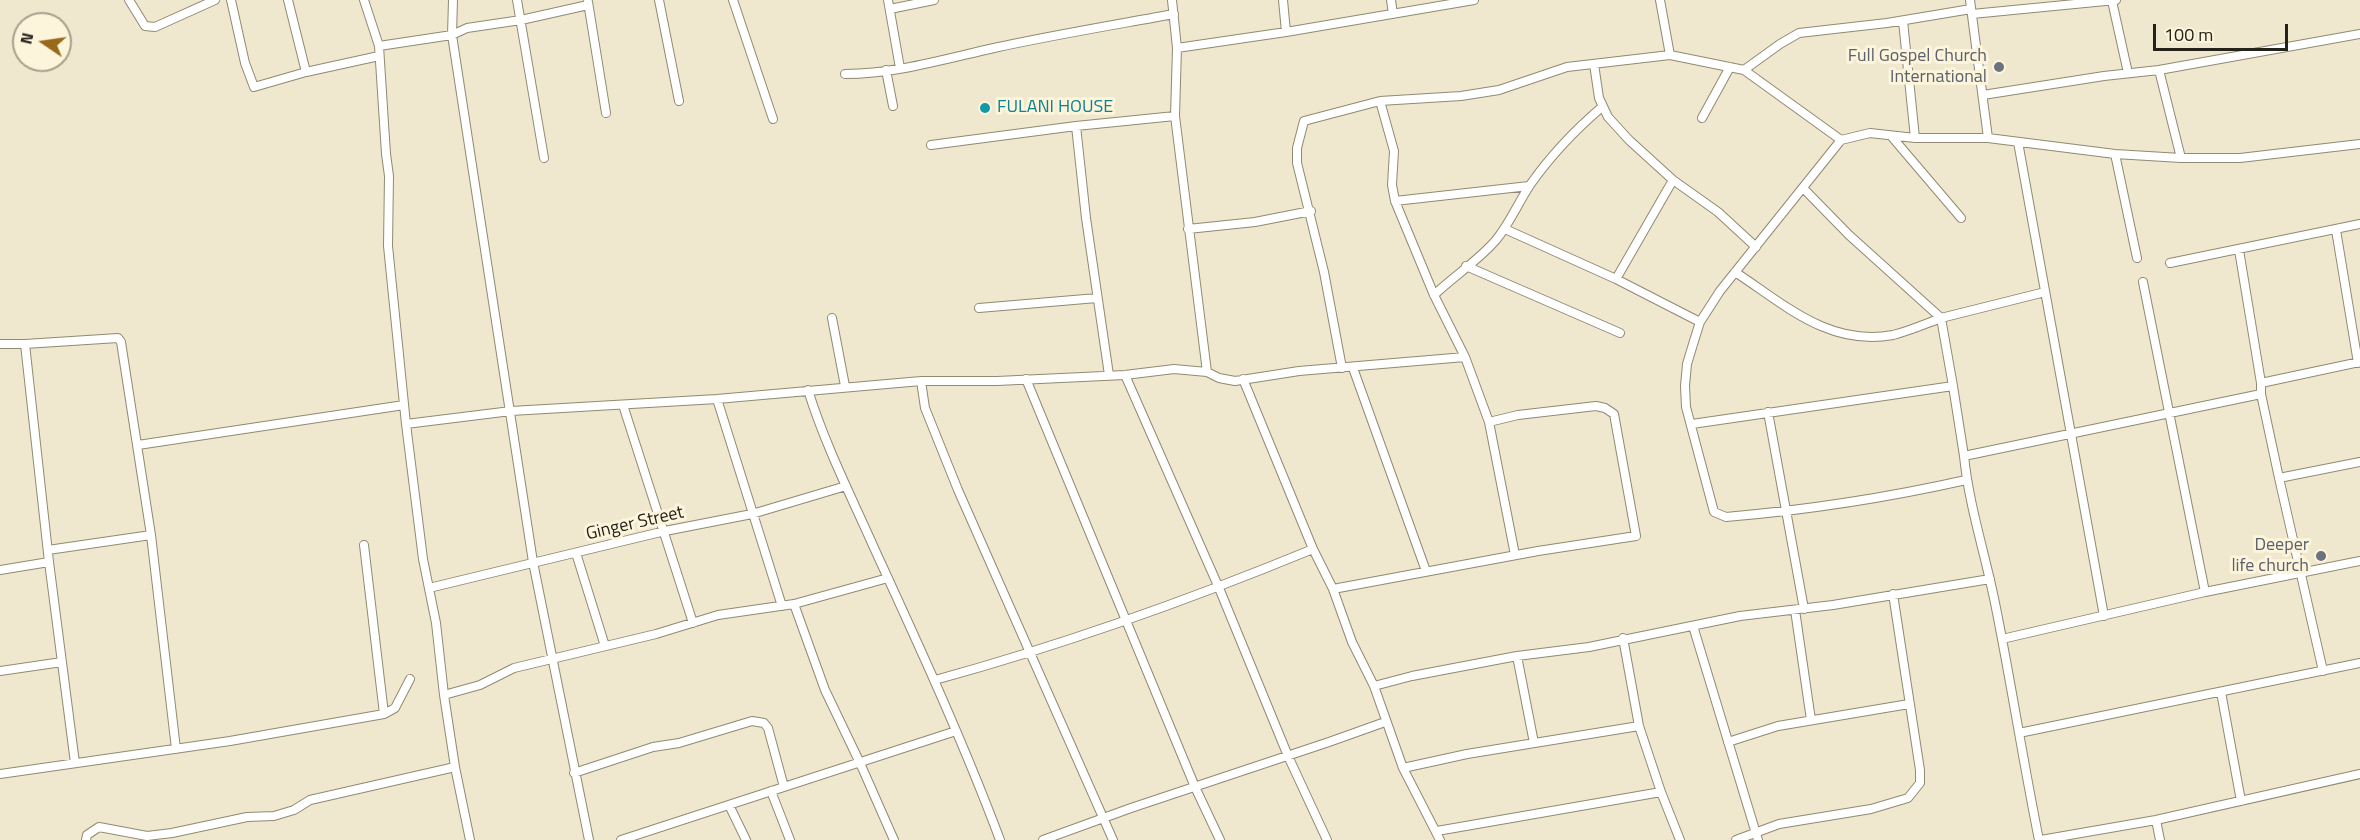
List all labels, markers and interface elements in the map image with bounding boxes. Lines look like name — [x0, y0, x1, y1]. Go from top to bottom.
north arrow — [12, 12, 72, 72]
scale bar — [2156, 12, 2291, 50]
text: 100 m — [2164, 21, 2213, 48]
text: N — [13, 30, 39, 47]
place label: Full Gospel Church International — [1848, 46, 1987, 88]
marker: Full Gospel Church International — [1992, 60, 2006, 74]
place label: FULANI HOUSE — [997, 97, 1113, 119]
marker: FULANI HOUSE — [978, 101, 992, 115]
street label: Ginger Street — [584, 502, 686, 546]
place label: Deeper life church — [2231, 535, 2309, 578]
marker: Deeper life church — [2314, 549, 2328, 563]

